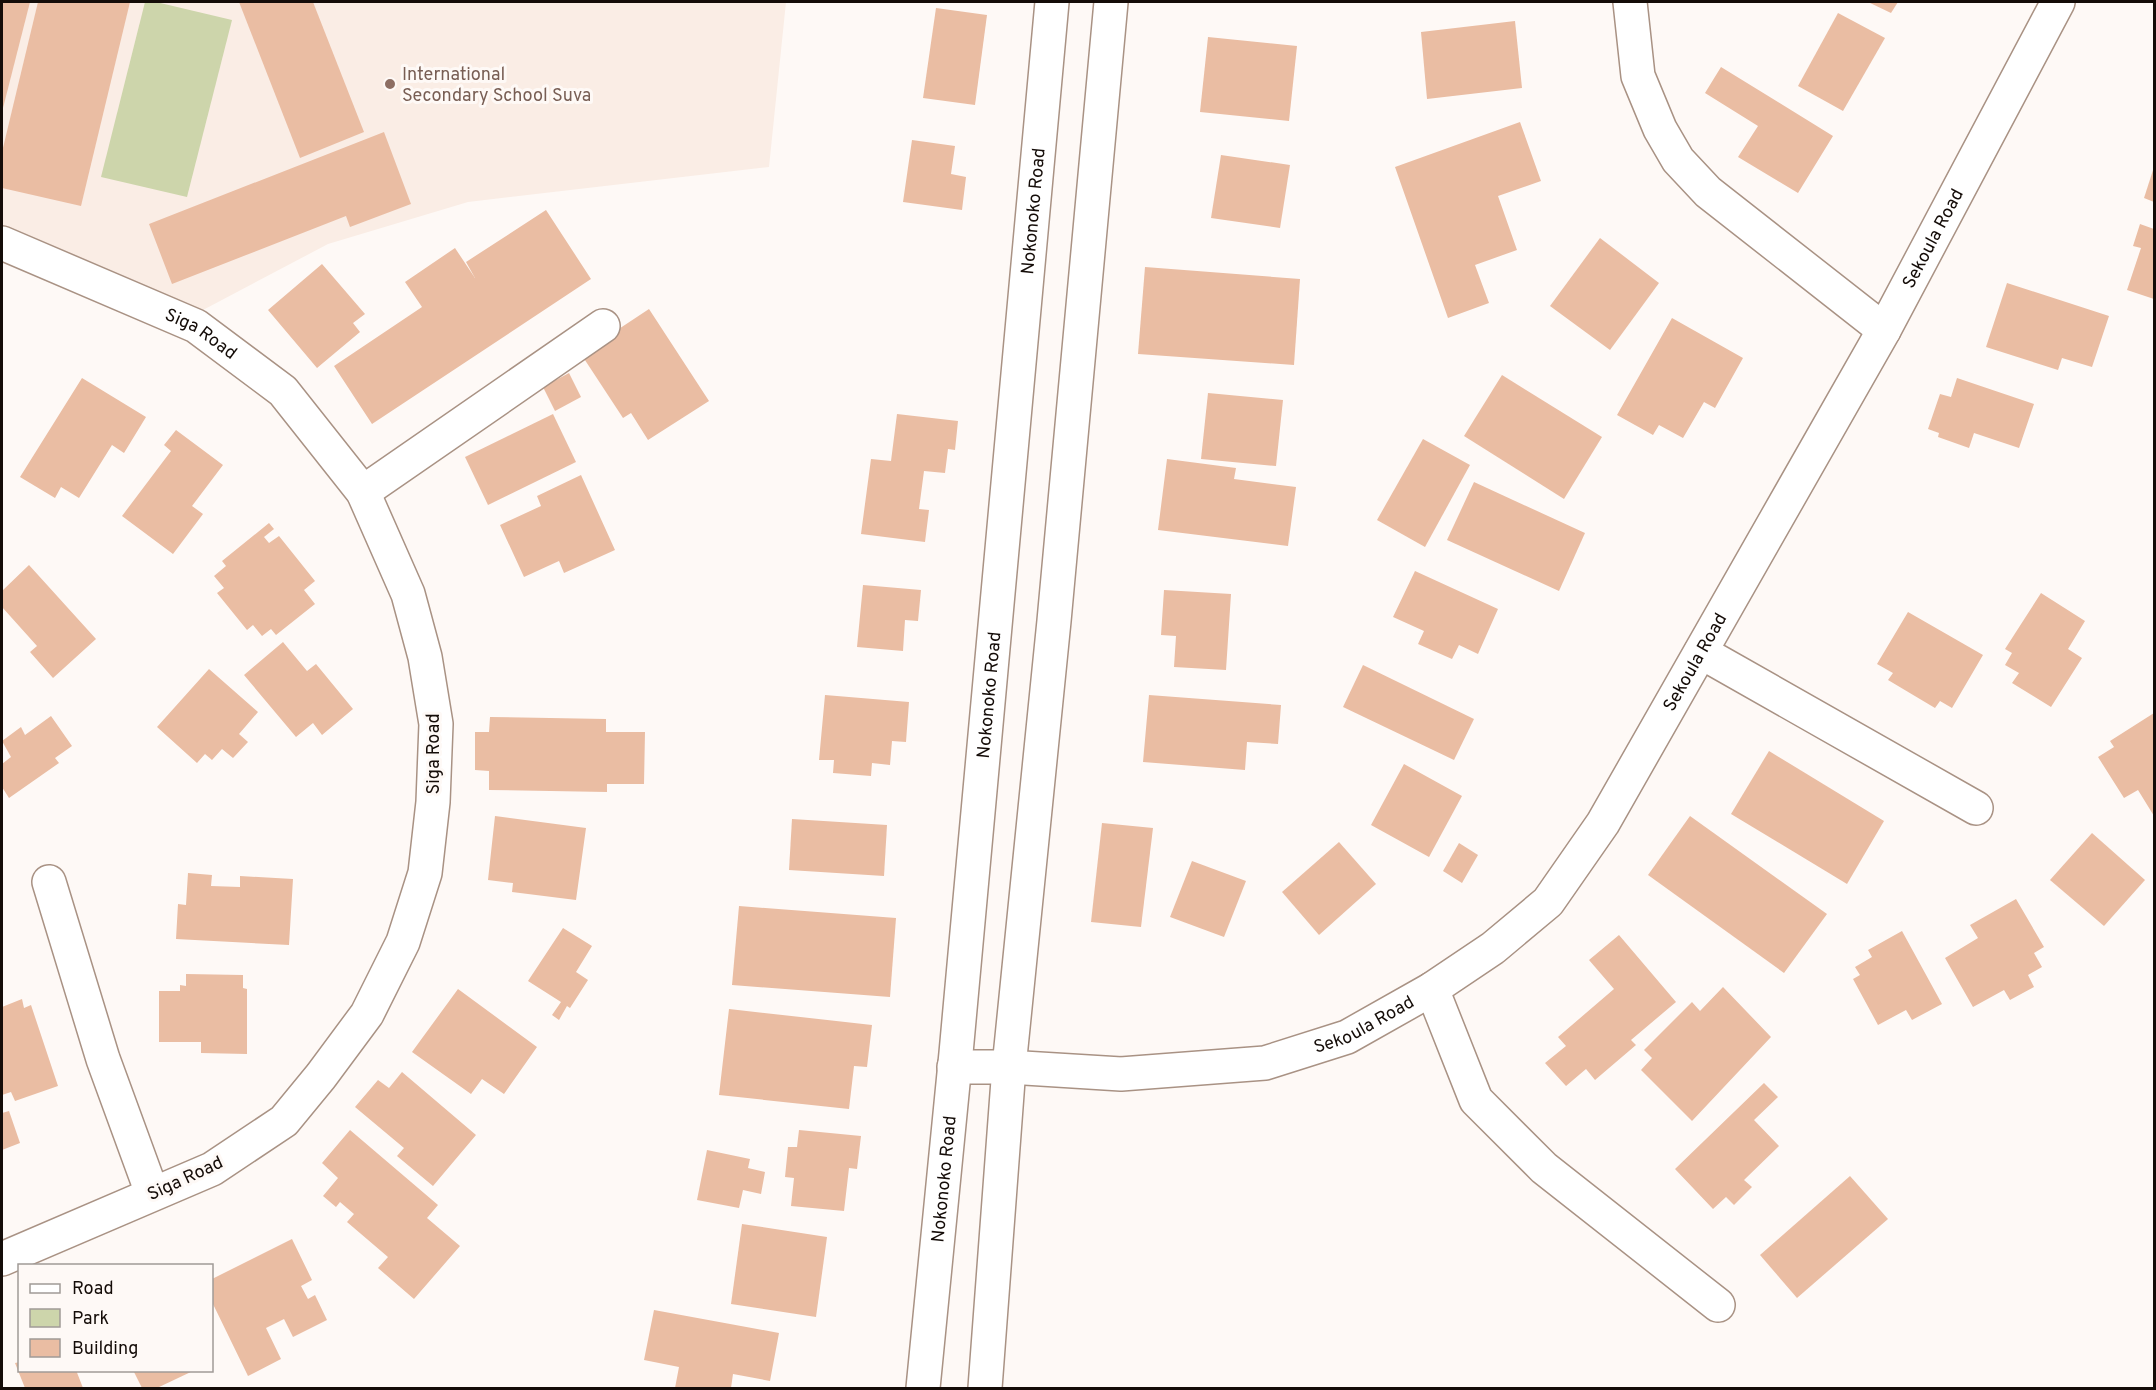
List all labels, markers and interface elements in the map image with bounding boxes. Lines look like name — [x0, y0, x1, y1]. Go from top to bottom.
place label: International Secondary School Suva — [402, 64, 591, 108]
marker: International Secondary School Suva — [383, 77, 397, 91]
street label: Nokonoko Road — [1017, 147, 1052, 276]
street label: Sekoula Road — [1898, 185, 1970, 293]
street label: Siga Road — [161, 304, 241, 365]
street label: Sekoula Road — [1659, 610, 1733, 716]
street label: Nokonoko Road — [973, 631, 1007, 760]
street label: Siga Road — [423, 714, 446, 794]
street label: Sekoula Road — [1311, 991, 1419, 1060]
street label: Nokonoko Road — [927, 1115, 963, 1244]
street label: Siga Road — [144, 1152, 227, 1207]
legend — [18, 1264, 213, 1372]
text: Road — [72, 1278, 114, 1301]
text: Park — [72, 1308, 109, 1331]
text: Building — [72, 1338, 138, 1361]

